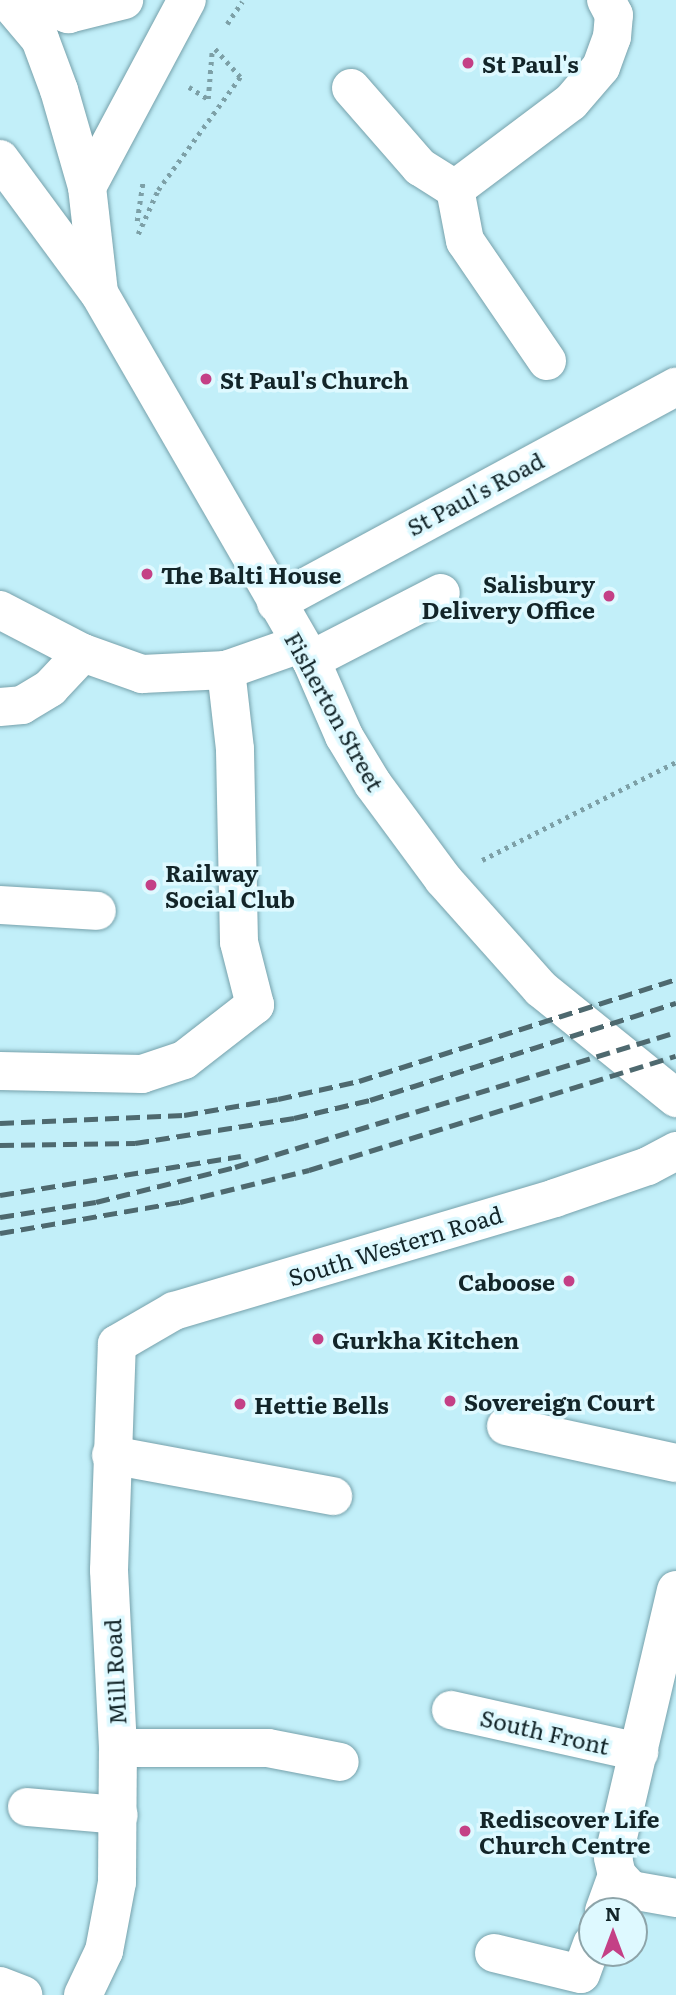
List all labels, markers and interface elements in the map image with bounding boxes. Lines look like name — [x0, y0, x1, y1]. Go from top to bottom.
place label: St Paul's — [482, 49, 579, 77]
marker: St Paul's — [460, 55, 476, 71]
place label: St Paul's Church — [220, 365, 409, 393]
marker: St Paul's Church — [198, 371, 214, 387]
street label: St Paul's Road — [402, 445, 548, 541]
place label: The Balti House — [161, 560, 342, 588]
marker: The Balti House — [139, 566, 155, 582]
place label: Salisbury Delivery Office — [422, 569, 595, 623]
marker: Salisbury Delivery Office — [601, 588, 617, 604]
street label: Fisherton Street — [280, 627, 390, 795]
place label: Railway Social Club — [165, 858, 295, 912]
marker: Railway Social Club — [143, 877, 159, 893]
street label: South Western Road — [285, 1199, 505, 1291]
place label: Caboose — [458, 1267, 555, 1295]
marker: Caboose — [561, 1273, 577, 1289]
place label: Gurkha Kitchen — [332, 1325, 519, 1353]
marker: Gurkha Kitchen — [310, 1331, 326, 1347]
place label: Sovereign Court — [464, 1387, 655, 1415]
place label: Hettie Bells — [254, 1390, 389, 1418]
marker: Sovereign Court — [442, 1393, 458, 1409]
marker: Hettie Bells — [232, 1396, 248, 1412]
street label: Mill Road — [97, 1618, 131, 1726]
street label: South Front — [478, 1703, 612, 1759]
place label: Rediscover Life Church Centre — [479, 1804, 660, 1858]
marker: Rediscover Life Church Centre — [457, 1823, 473, 1839]
north arrow — [578, 1897, 648, 1967]
text: N — [605, 1899, 621, 1927]

